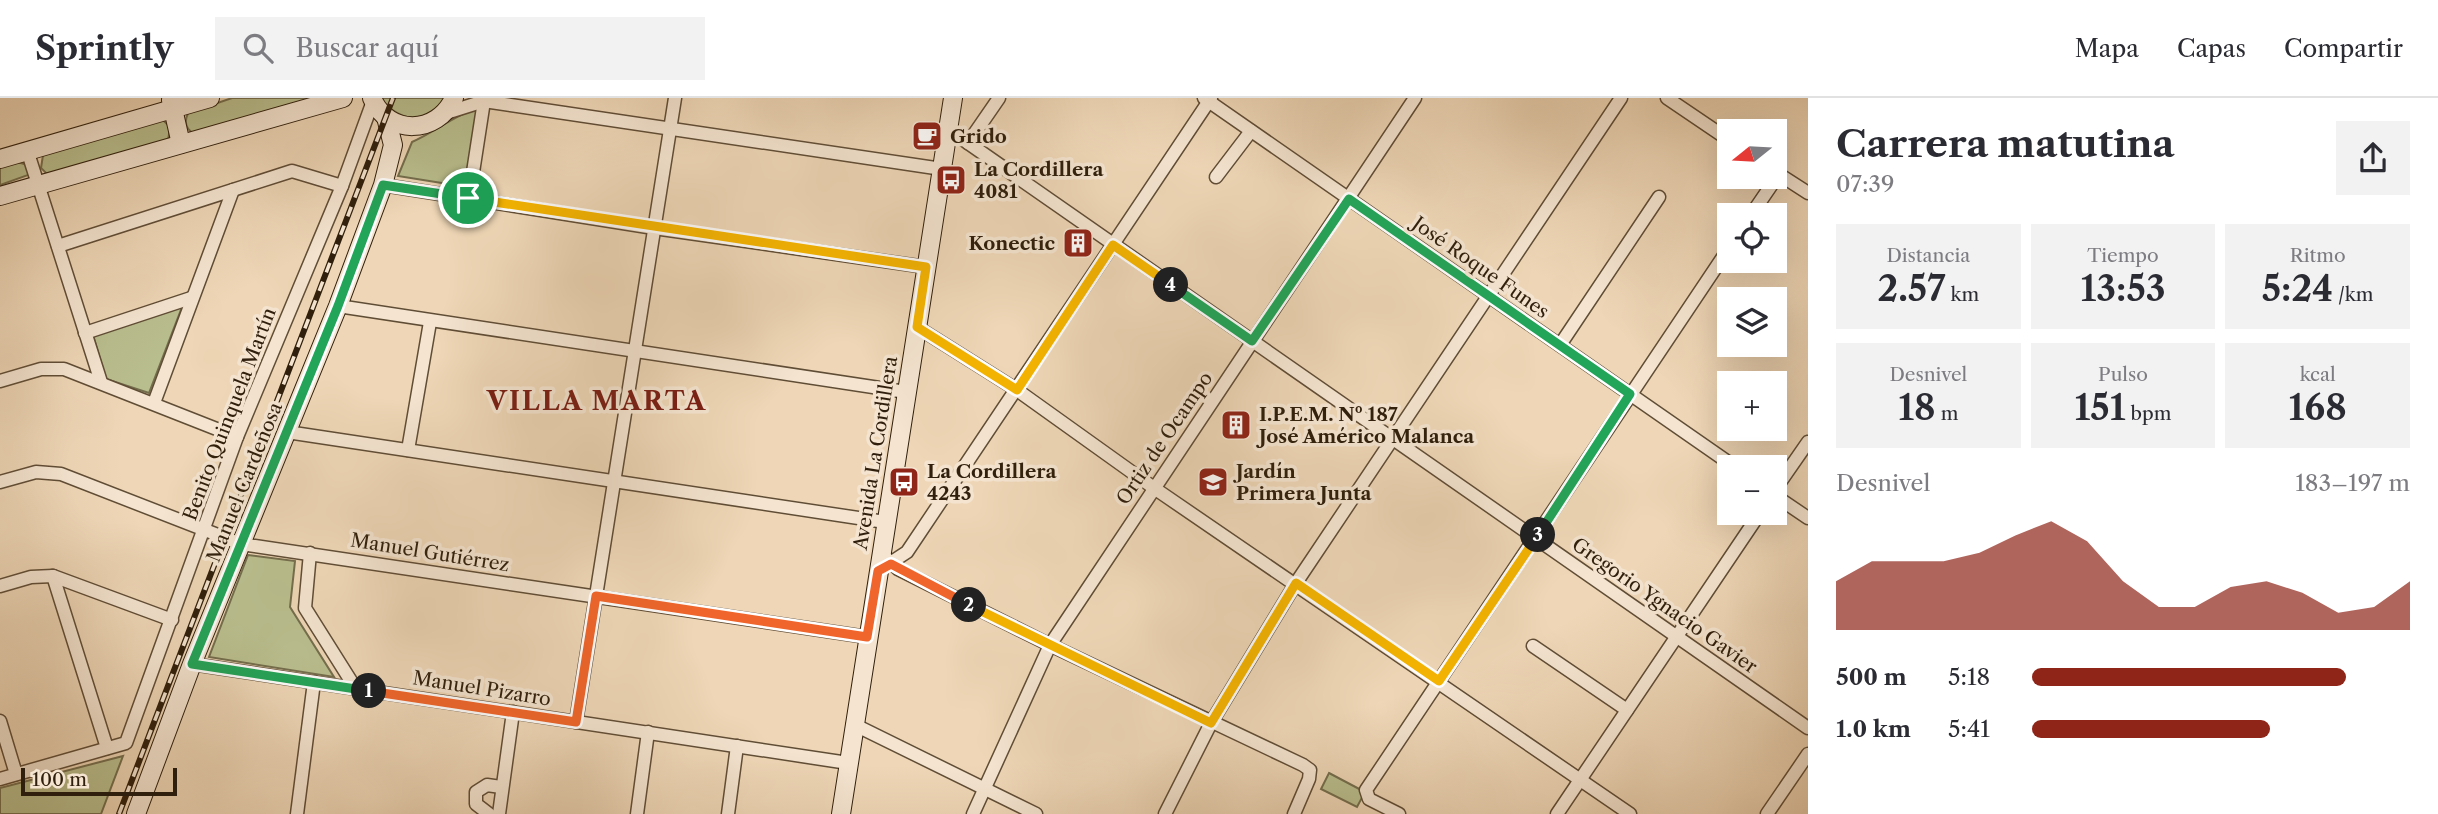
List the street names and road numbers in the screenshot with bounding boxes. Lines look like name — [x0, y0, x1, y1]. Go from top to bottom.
street label: José Roque Funes — [1406, 210, 1553, 323]
street label: Benito Quinquela Martín — [178, 304, 281, 524]
street label: Avenida La Cordillera — [849, 354, 902, 553]
street label: Ortiz de Ocampo — [1111, 367, 1217, 509]
street label: Manuel Cardeñosa — [202, 399, 287, 565]
street label: Manuel Gutiérrez — [349, 529, 511, 576]
street label: Gregorio Ygnacio Gavier — [1568, 533, 1762, 678]
street label: Manuel Pizarro — [411, 666, 553, 711]

